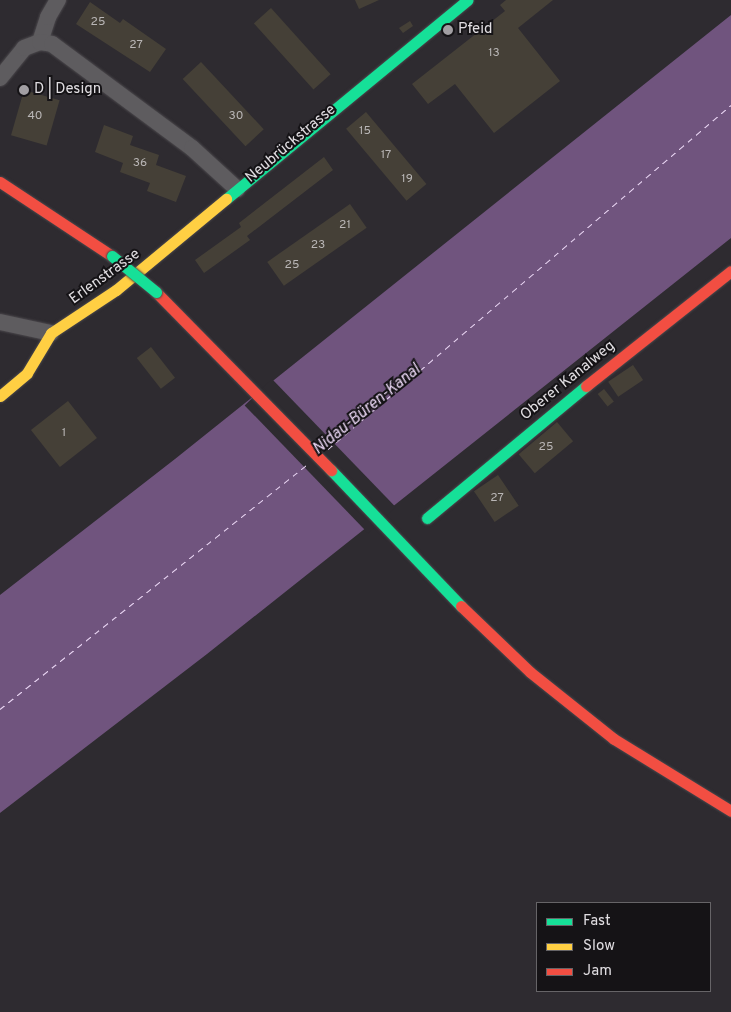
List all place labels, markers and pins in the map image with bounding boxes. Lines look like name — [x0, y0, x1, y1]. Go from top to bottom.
place label: Pfeid — [458, 21, 492, 39]
marker: Pfeid — [442, 24, 454, 36]
place label: D | Design — [34, 81, 101, 99]
marker: D | Design — [18, 84, 30, 96]

